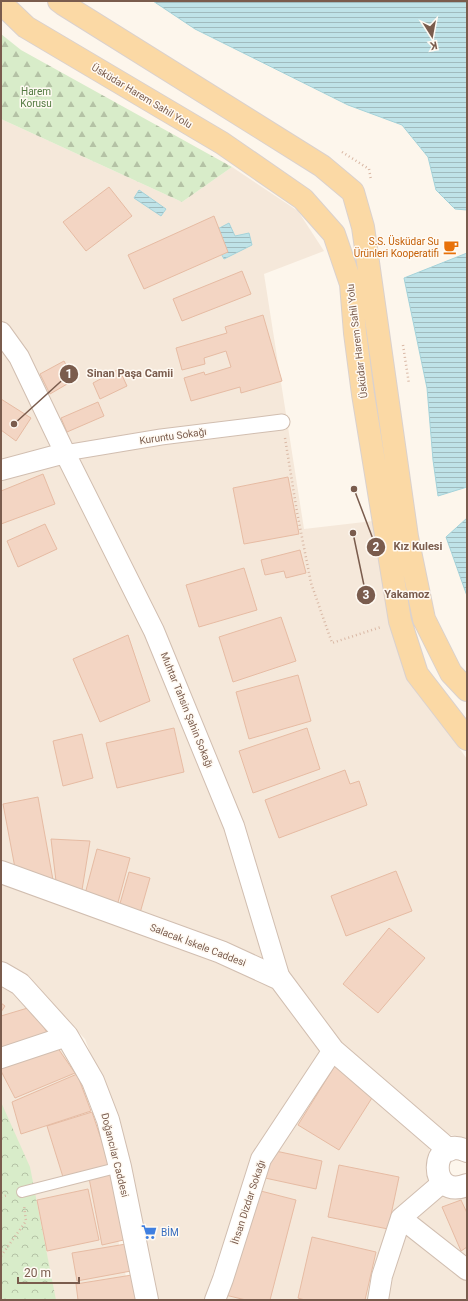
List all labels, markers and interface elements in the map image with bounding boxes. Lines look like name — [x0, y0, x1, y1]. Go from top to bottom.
north arrow — [412, 16, 452, 56]
text: K — [428, 38, 438, 53]
street label: Üsküdar Harem Sahil Yolu — [90, 61, 195, 130]
park label: Harem Korusu — [20, 86, 52, 109]
place label: S.S. Üsküdar Su Ürünleri Kooperatifi — [354, 235, 439, 259]
cafe icon: S.S. Üsküdar Su Ürünleri Kooperatifi — [442, 238, 460, 256]
street label: Üsküdar Harem Sahil Yolu — [344, 283, 369, 399]
callout: Sinan Paşa Camii — [59, 362, 181, 385]
text: 1 — [66, 367, 72, 381]
text: Sinan Paşa Camii — [87, 367, 173, 380]
street label: Kuruntu Sokağı — [139, 426, 207, 446]
callout: Kız Kulesi — [366, 535, 451, 558]
text: 2 — [373, 540, 380, 554]
text: Kız Kulesi — [394, 540, 442, 553]
callout: Yakamoz — [356, 583, 437, 606]
text: 3 — [363, 588, 370, 602]
text: Yakamoz — [384, 588, 430, 601]
street label: Muhtar Tahsin Şahin Sokağı — [159, 651, 215, 769]
street label: Salacak İskele Caddesi — [148, 921, 248, 968]
street label: Doğancılar Caddesi — [99, 1112, 131, 1198]
street label: İhsan Dizdar Sokağı — [228, 1158, 267, 1246]
supermarket icon: BİM — [140, 1223, 158, 1241]
place label: BİM — [161, 1226, 179, 1238]
scale bar — [18, 1259, 79, 1285]
text: 20 m — [24, 1266, 51, 1280]

